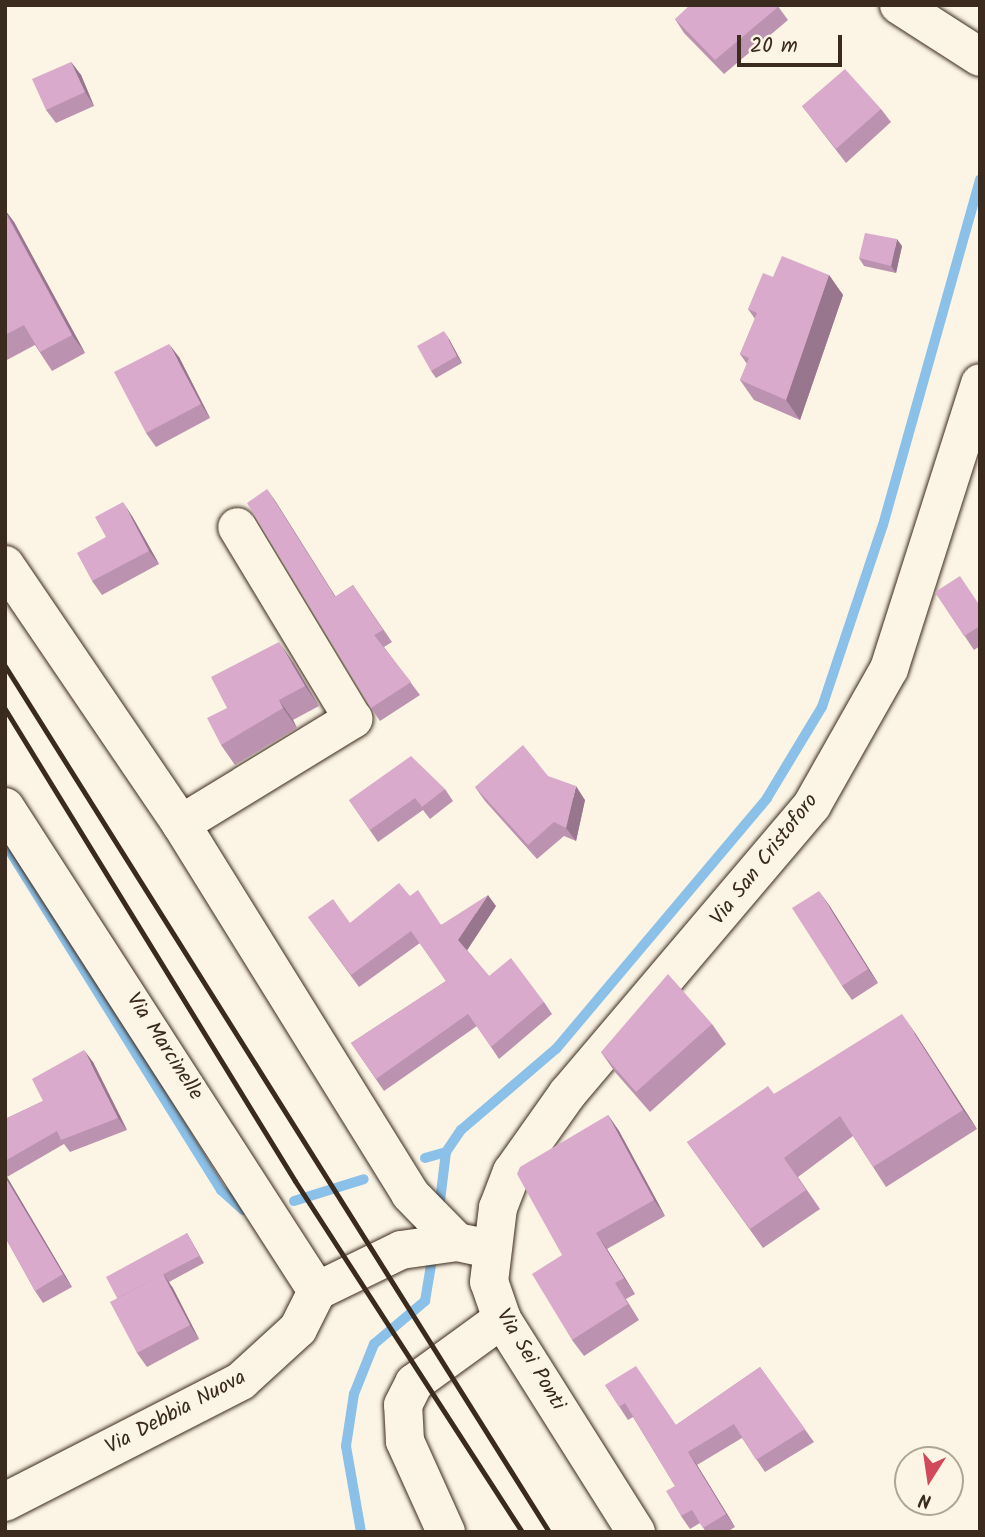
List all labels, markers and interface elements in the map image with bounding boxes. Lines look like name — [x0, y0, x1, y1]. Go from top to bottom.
scale bar — [740, 21, 845, 65]
text: 20 m — [750, 30, 798, 63]
street label: Via San Cristoforo — [706, 789, 824, 931]
street label: Via Marcinelle — [120, 989, 208, 1105]
street label: Via Sei Ponti — [490, 1305, 570, 1415]
street label: Via Debbia Nuova — [102, 1365, 250, 1461]
north arrow — [894, 1446, 964, 1516]
text: N — [916, 1484, 934, 1516]

